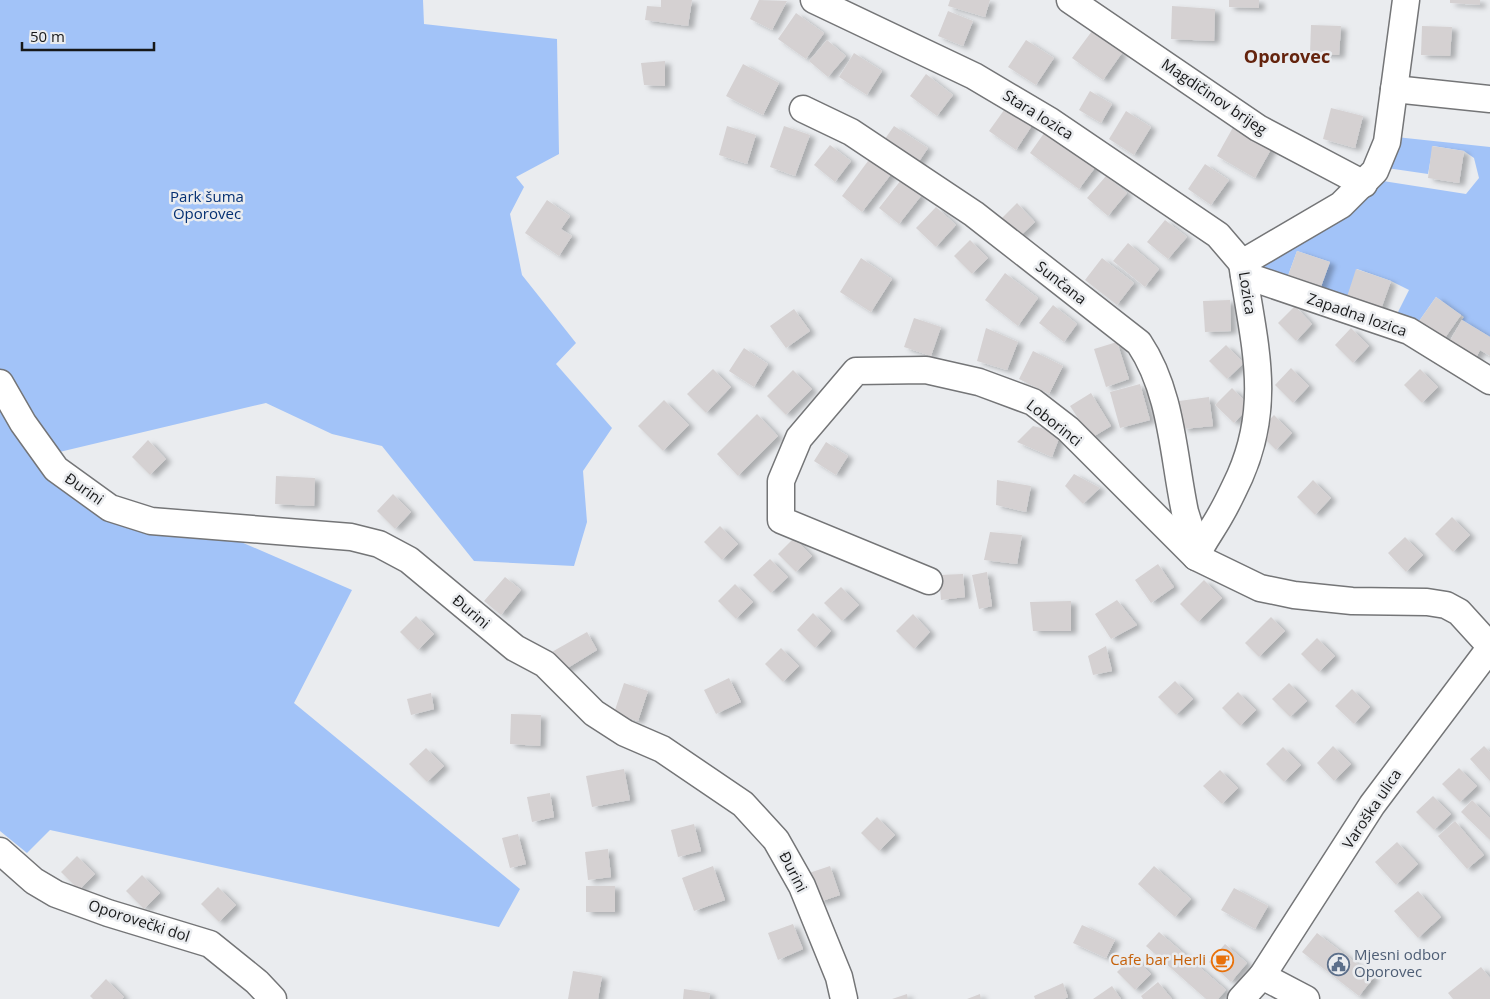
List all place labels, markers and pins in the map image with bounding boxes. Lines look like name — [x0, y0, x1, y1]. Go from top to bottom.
place label: Mjesni odbor Oporovec — [1354, 944, 1446, 981]
cafe icon: Cafe bar Herli — [1210, 948, 1234, 972]
place label: Cafe bar Herli — [1110, 949, 1206, 969]
public building icon: Mjesni odbor Oporovec — [1326, 952, 1350, 976]

